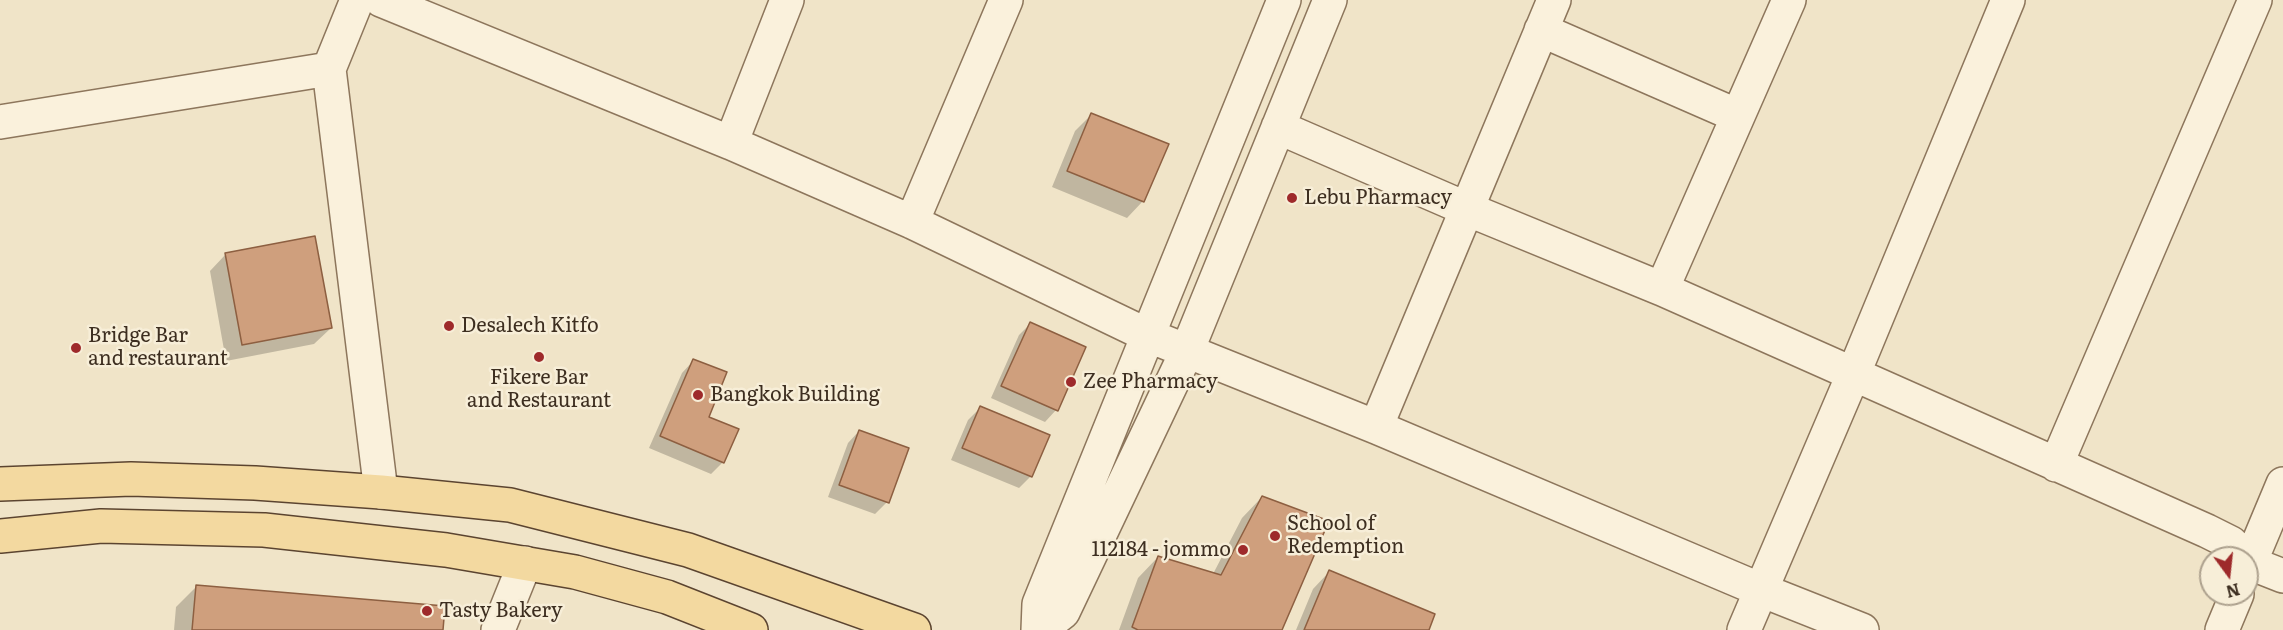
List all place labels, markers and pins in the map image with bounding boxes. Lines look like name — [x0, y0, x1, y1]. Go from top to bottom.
place label: Lebu Pharmacy — [1304, 186, 1452, 210]
marker: Lebu Pharmacy — [1285, 191, 1299, 205]
place label: Desalech Kitfo — [461, 314, 599, 338]
marker: Desalech Kitfo — [442, 319, 456, 333]
place label: Bridge Bar and restaurant — [88, 324, 228, 371]
marker: Bridge Bar and restaurant — [69, 341, 83, 355]
marker: Fikere Bar and Restaurant — [532, 350, 546, 364]
place label: Fikere Bar and Restaurant — [467, 366, 611, 413]
place label: Zee Pharmacy — [1083, 370, 1218, 394]
marker: Zee Pharmacy — [1064, 375, 1078, 389]
place label: Bangkok Building — [710, 383, 880, 407]
marker: Bangkok Building — [691, 388, 705, 402]
place label: School of Redemption — [1287, 512, 1404, 559]
marker: School of Redemption — [1268, 529, 1282, 543]
place label: 112184 - jommo — [1091, 538, 1231, 562]
marker: 112184 - jommo — [1236, 543, 1250, 557]
place label: Tasty Bakery — [439, 599, 562, 623]
marker: Tasty Bakery — [420, 604, 434, 618]

